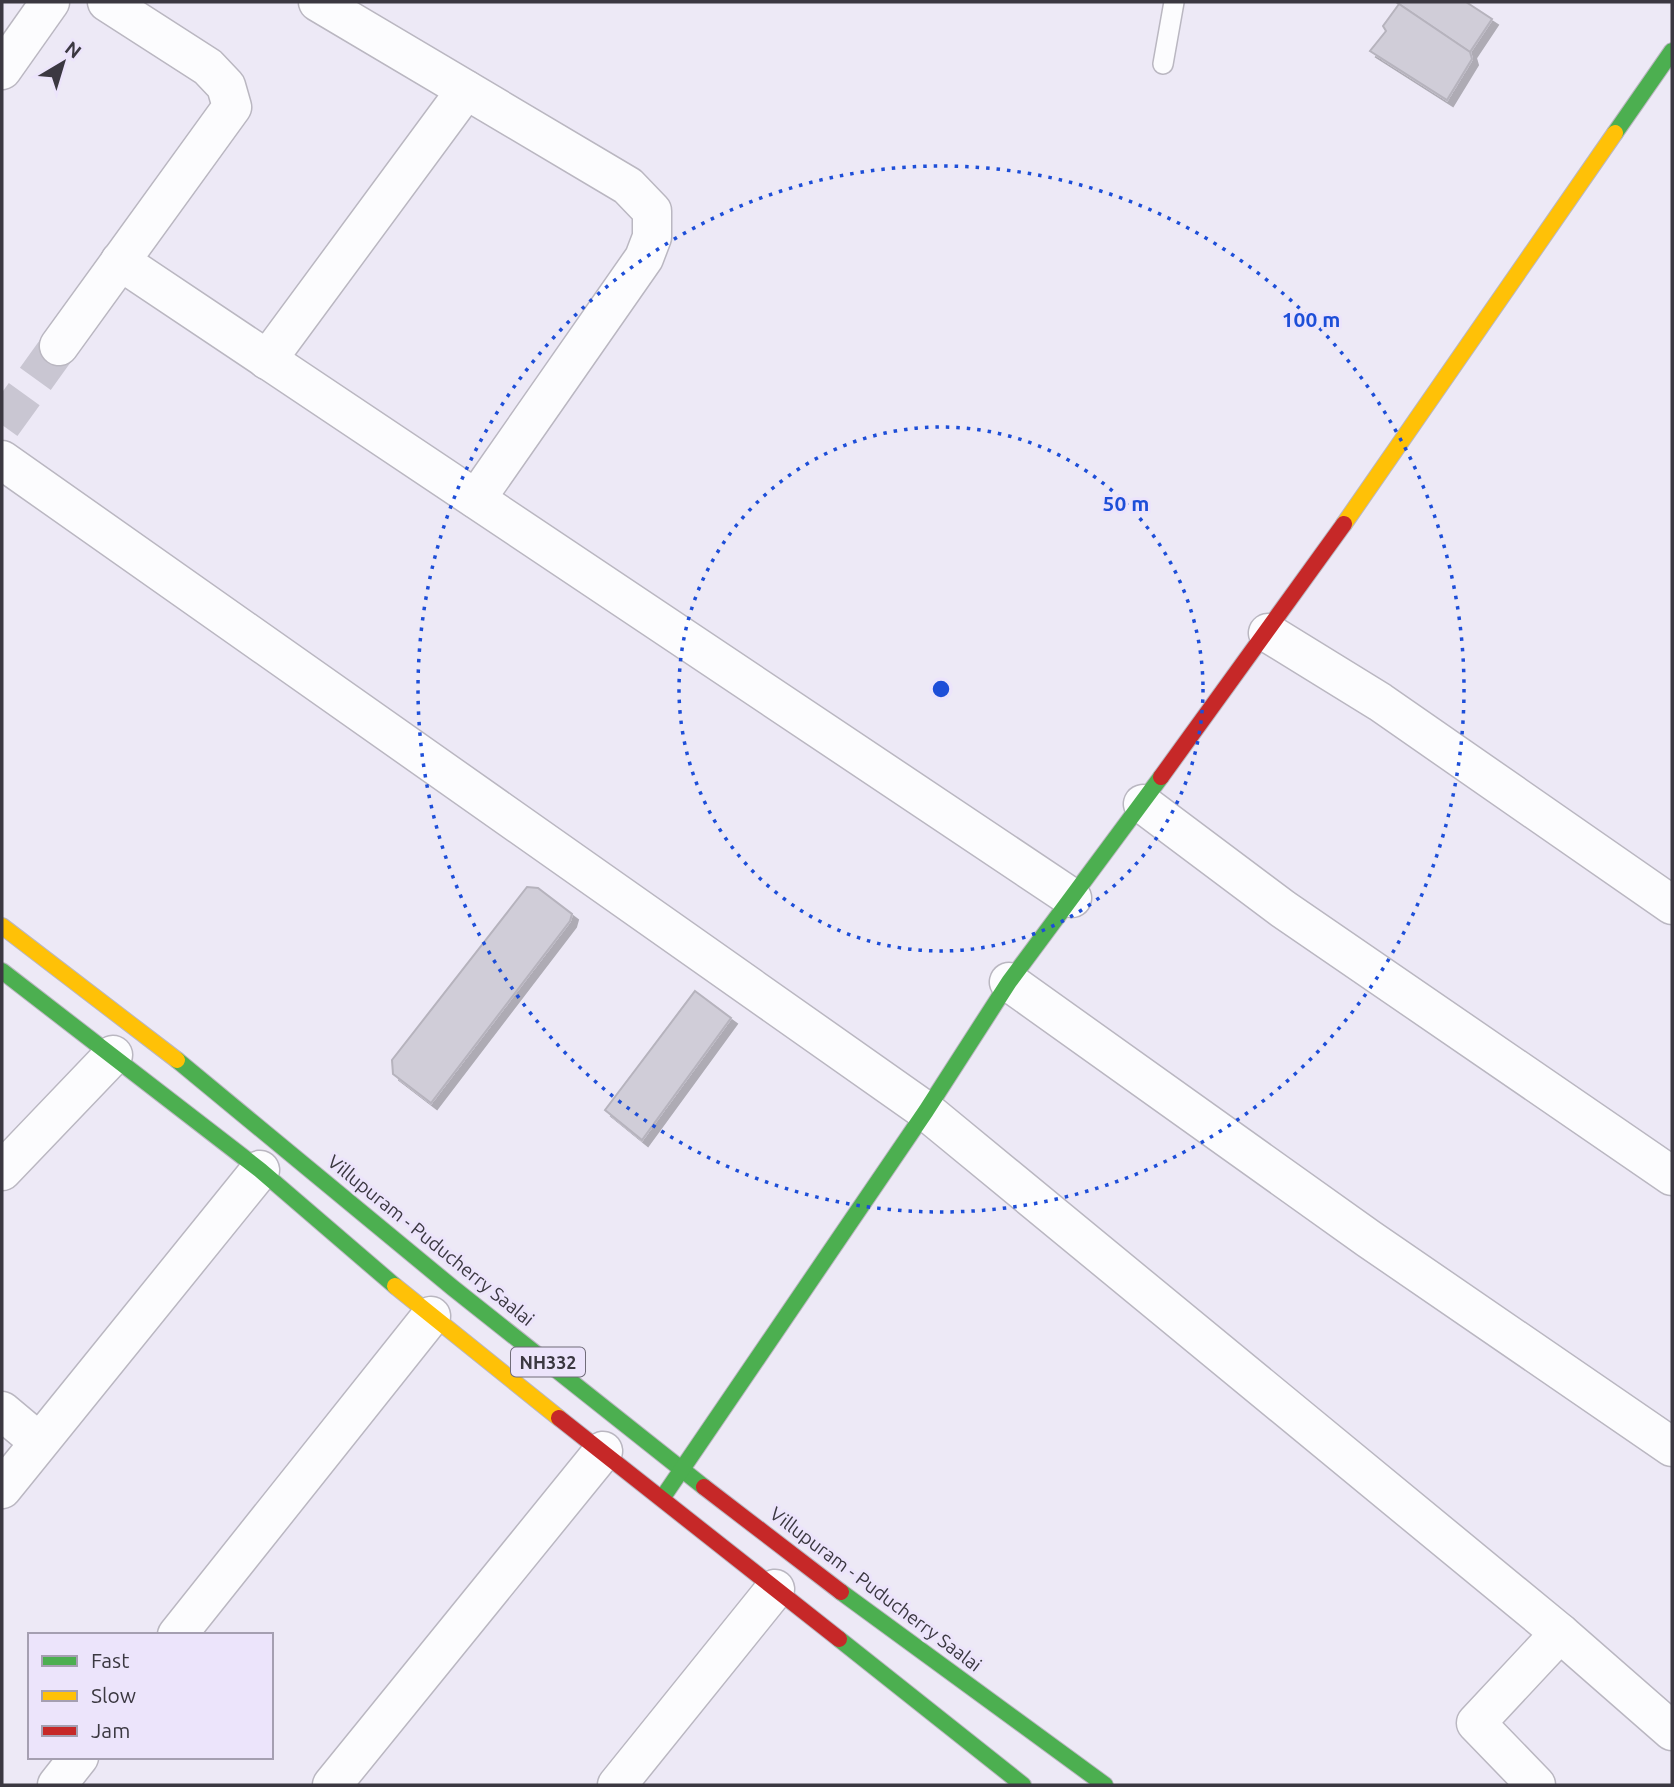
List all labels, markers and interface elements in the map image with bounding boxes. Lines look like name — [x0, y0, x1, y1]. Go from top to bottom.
north arrow — [28, 28, 98, 98]
text: N — [61, 37, 86, 63]
text: 100 m — [1282, 307, 1340, 331]
text: 50 m — [1103, 491, 1149, 515]
centre of rings — [929, 677, 953, 701]
street label: Villupuram - Puducherry Saalai — [323, 1150, 539, 1330]
road number: NH332 — [511, 1348, 585, 1377]
street label: Villupuram - Puducherry Saalai — [766, 1502, 986, 1676]
legend — [28, 1633, 273, 1759]
text: Fast — [91, 1648, 129, 1672]
text: Slow — [91, 1683, 136, 1707]
text: Jam — [91, 1718, 130, 1742]

